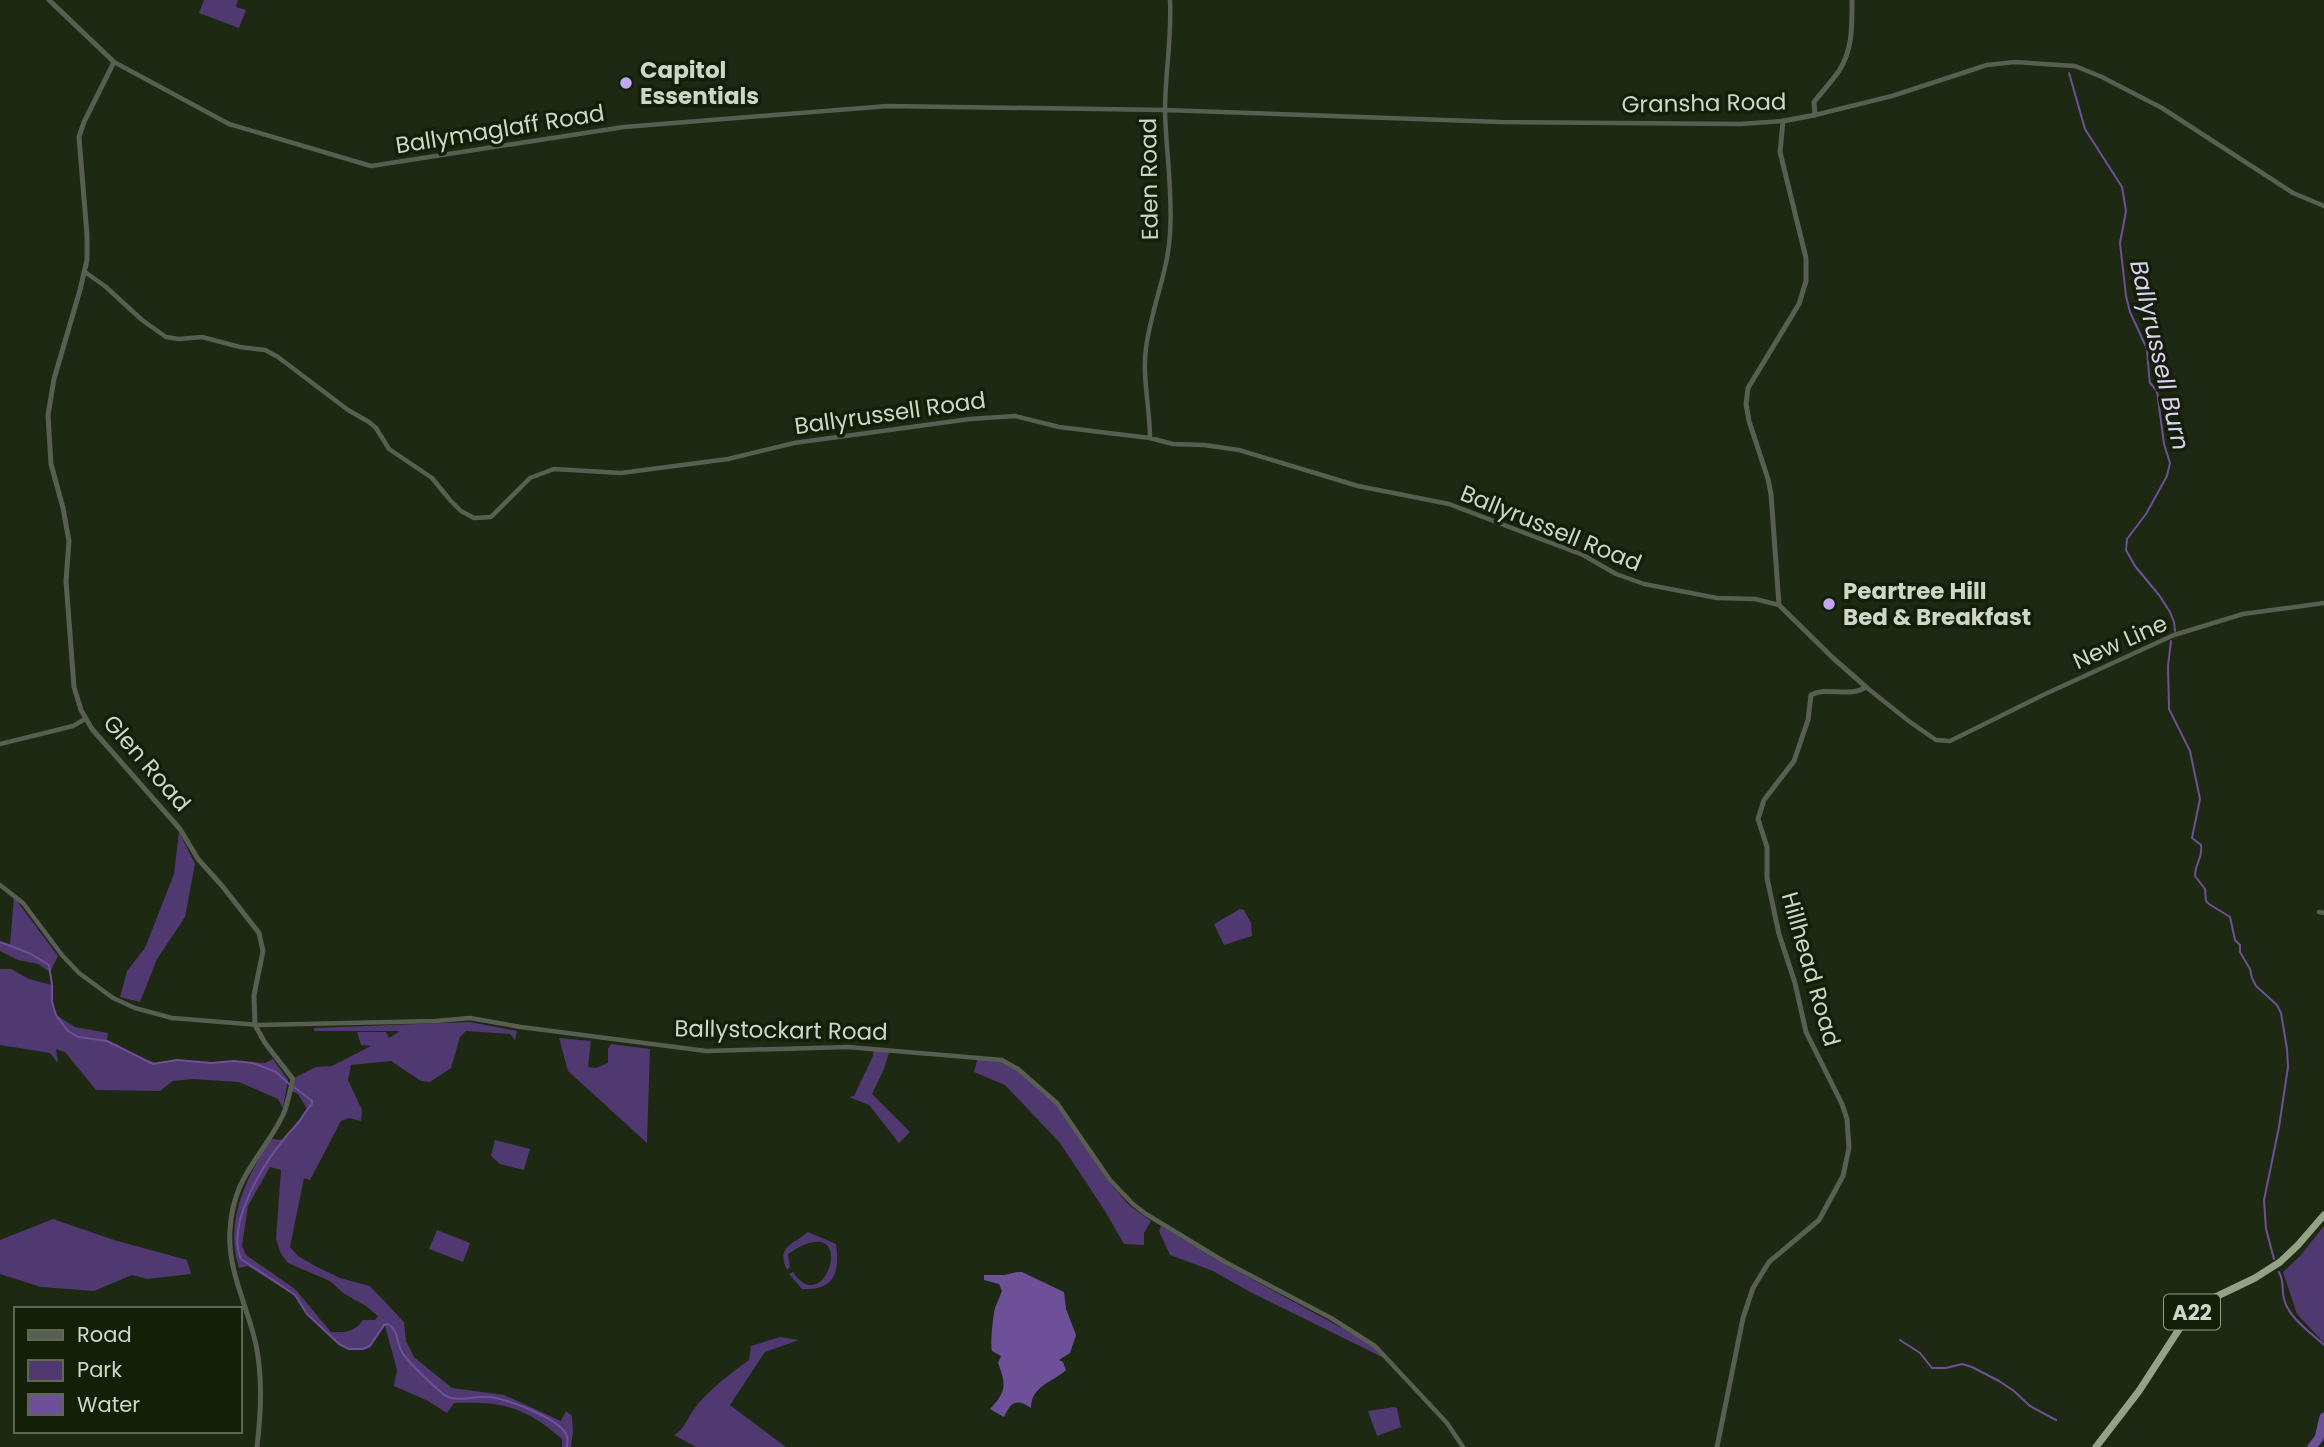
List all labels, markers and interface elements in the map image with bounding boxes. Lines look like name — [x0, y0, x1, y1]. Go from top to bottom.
place label: Capitol Essentials — [640, 54, 759, 112]
marker: Capitol Essentials — [618, 75, 634, 91]
street label: Gransha Road — [1621, 86, 1787, 120]
street label: Ballymaglaff Road — [393, 97, 607, 161]
street label: Eden Road — [1132, 118, 1166, 240]
water label: Ballyrussell Burn — [2122, 257, 2198, 453]
street label: Ballyrussell Road — [792, 384, 988, 442]
street label: Ballyrussell Road — [1456, 477, 1646, 579]
place label: Peartree Hill Bed & Breakfast — [1843, 575, 2031, 633]
marker: Peartree Hill Bed & Breakfast — [1821, 596, 1837, 612]
street label: New Line — [2068, 607, 2172, 677]
street label: Glen Road — [96, 708, 198, 818]
street label: Hillhead Road — [1774, 888, 1848, 1050]
street label: Ballystockart Road — [674, 1012, 888, 1048]
road number: A22 — [2164, 1294, 2220, 1330]
legend — [14, 1307, 242, 1433]
text: Road — [77, 1320, 132, 1349]
text: Park — [77, 1355, 122, 1384]
text: Water — [77, 1390, 140, 1419]

